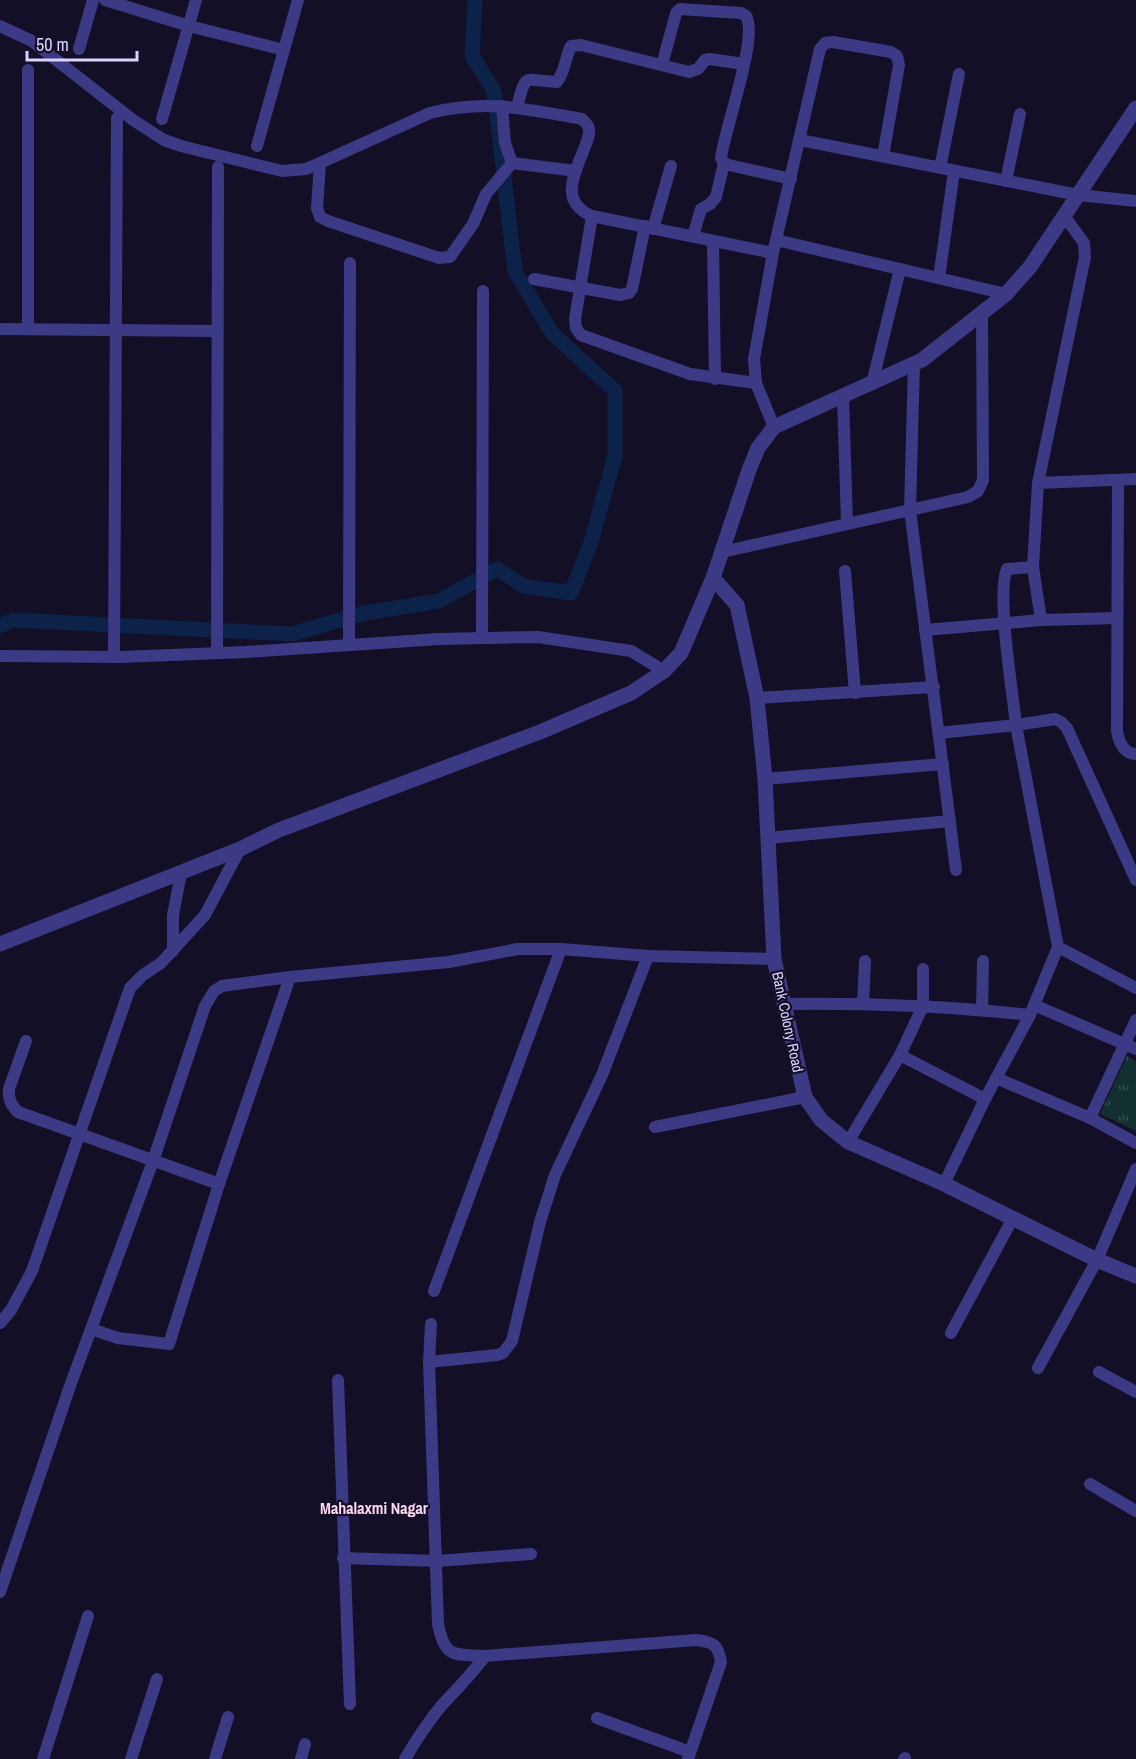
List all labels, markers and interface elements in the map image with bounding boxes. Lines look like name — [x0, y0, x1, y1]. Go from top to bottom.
scale bar — [27, 24, 136, 62]
text: 50 m — [36, 32, 69, 57]
street label: Bank Colony Road — [767, 970, 809, 1074]
district label: Mahalaxmi Nagar — [320, 1497, 429, 1519]

